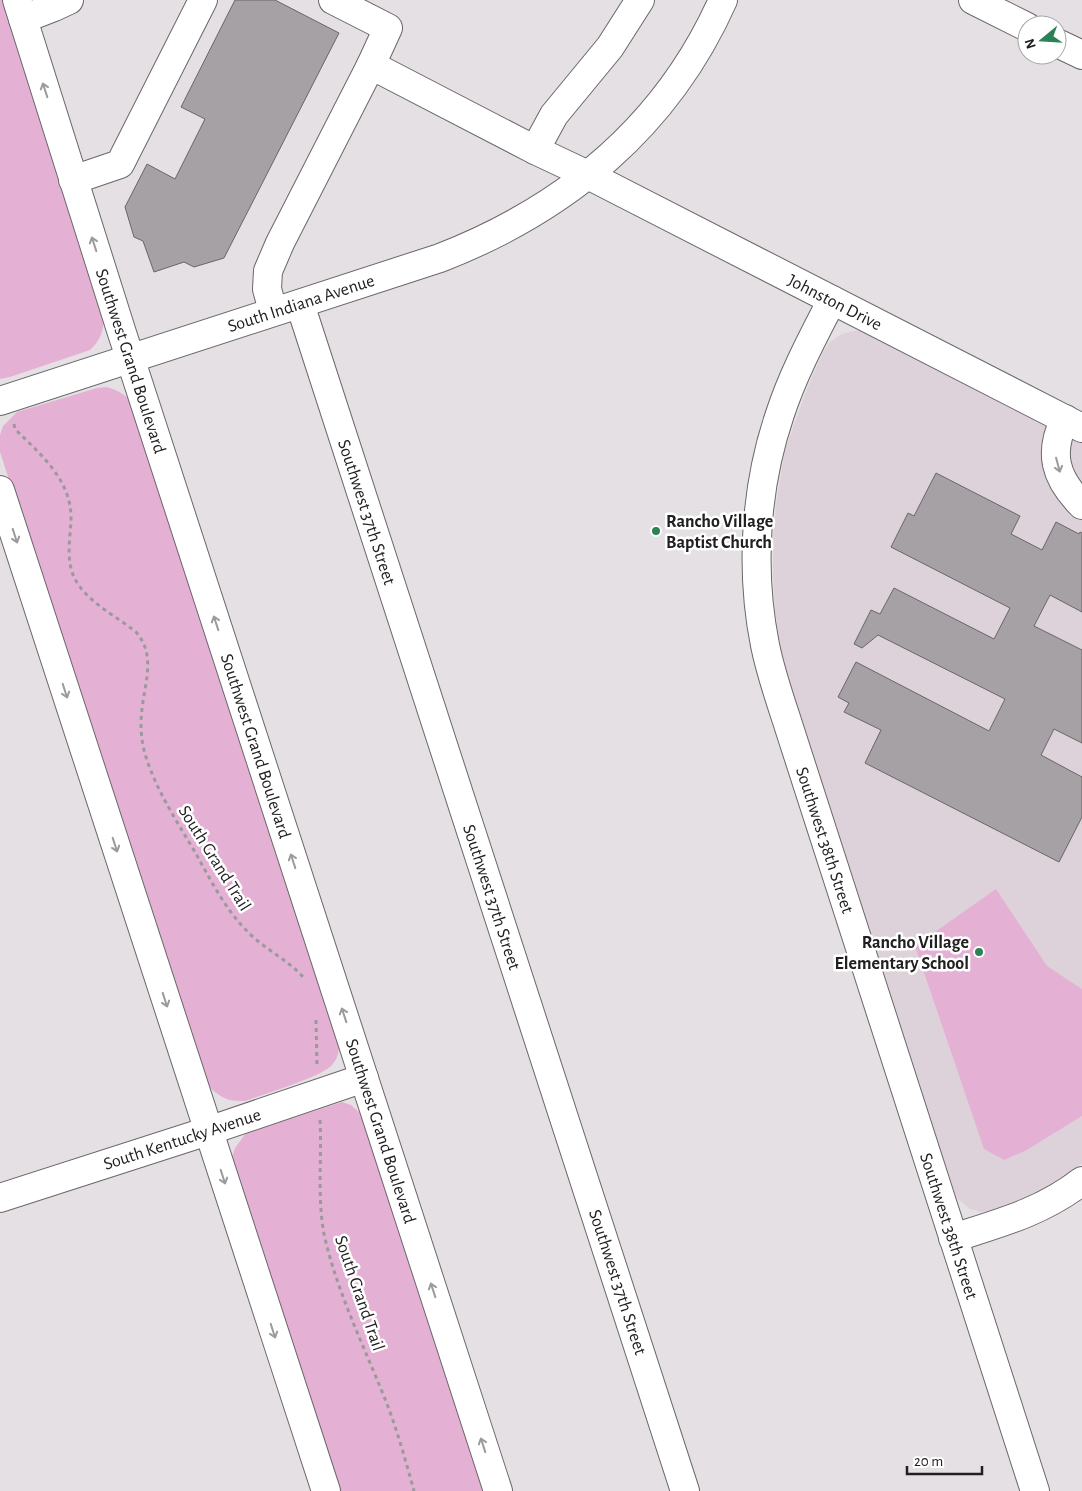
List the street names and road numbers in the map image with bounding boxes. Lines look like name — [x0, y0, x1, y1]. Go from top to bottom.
street label: Southwest Grand Boulevard — [92, 267, 168, 456]
street label: Johnston Drive — [785, 271, 885, 334]
street label: South Indiana Avenue — [226, 272, 377, 336]
street label: Southwest 37th Street — [334, 437, 398, 588]
street label: Southwest Grand Boulevard — [217, 652, 293, 841]
street label: Southwest 38th Street — [792, 765, 856, 916]
street label: South Grand Trail — [175, 803, 254, 914]
street label: Southwest 37th Street — [459, 822, 523, 973]
street label: Southwest Grand Boulevard — [342, 1037, 418, 1226]
street label: South Kentucky Avenue — [101, 1106, 263, 1174]
street label: Southwest 38th Street — [916, 1151, 980, 1302]
street label: Southwest 37th Street — [585, 1207, 649, 1358]
street label: South Grand Trail — [331, 1233, 387, 1353]

